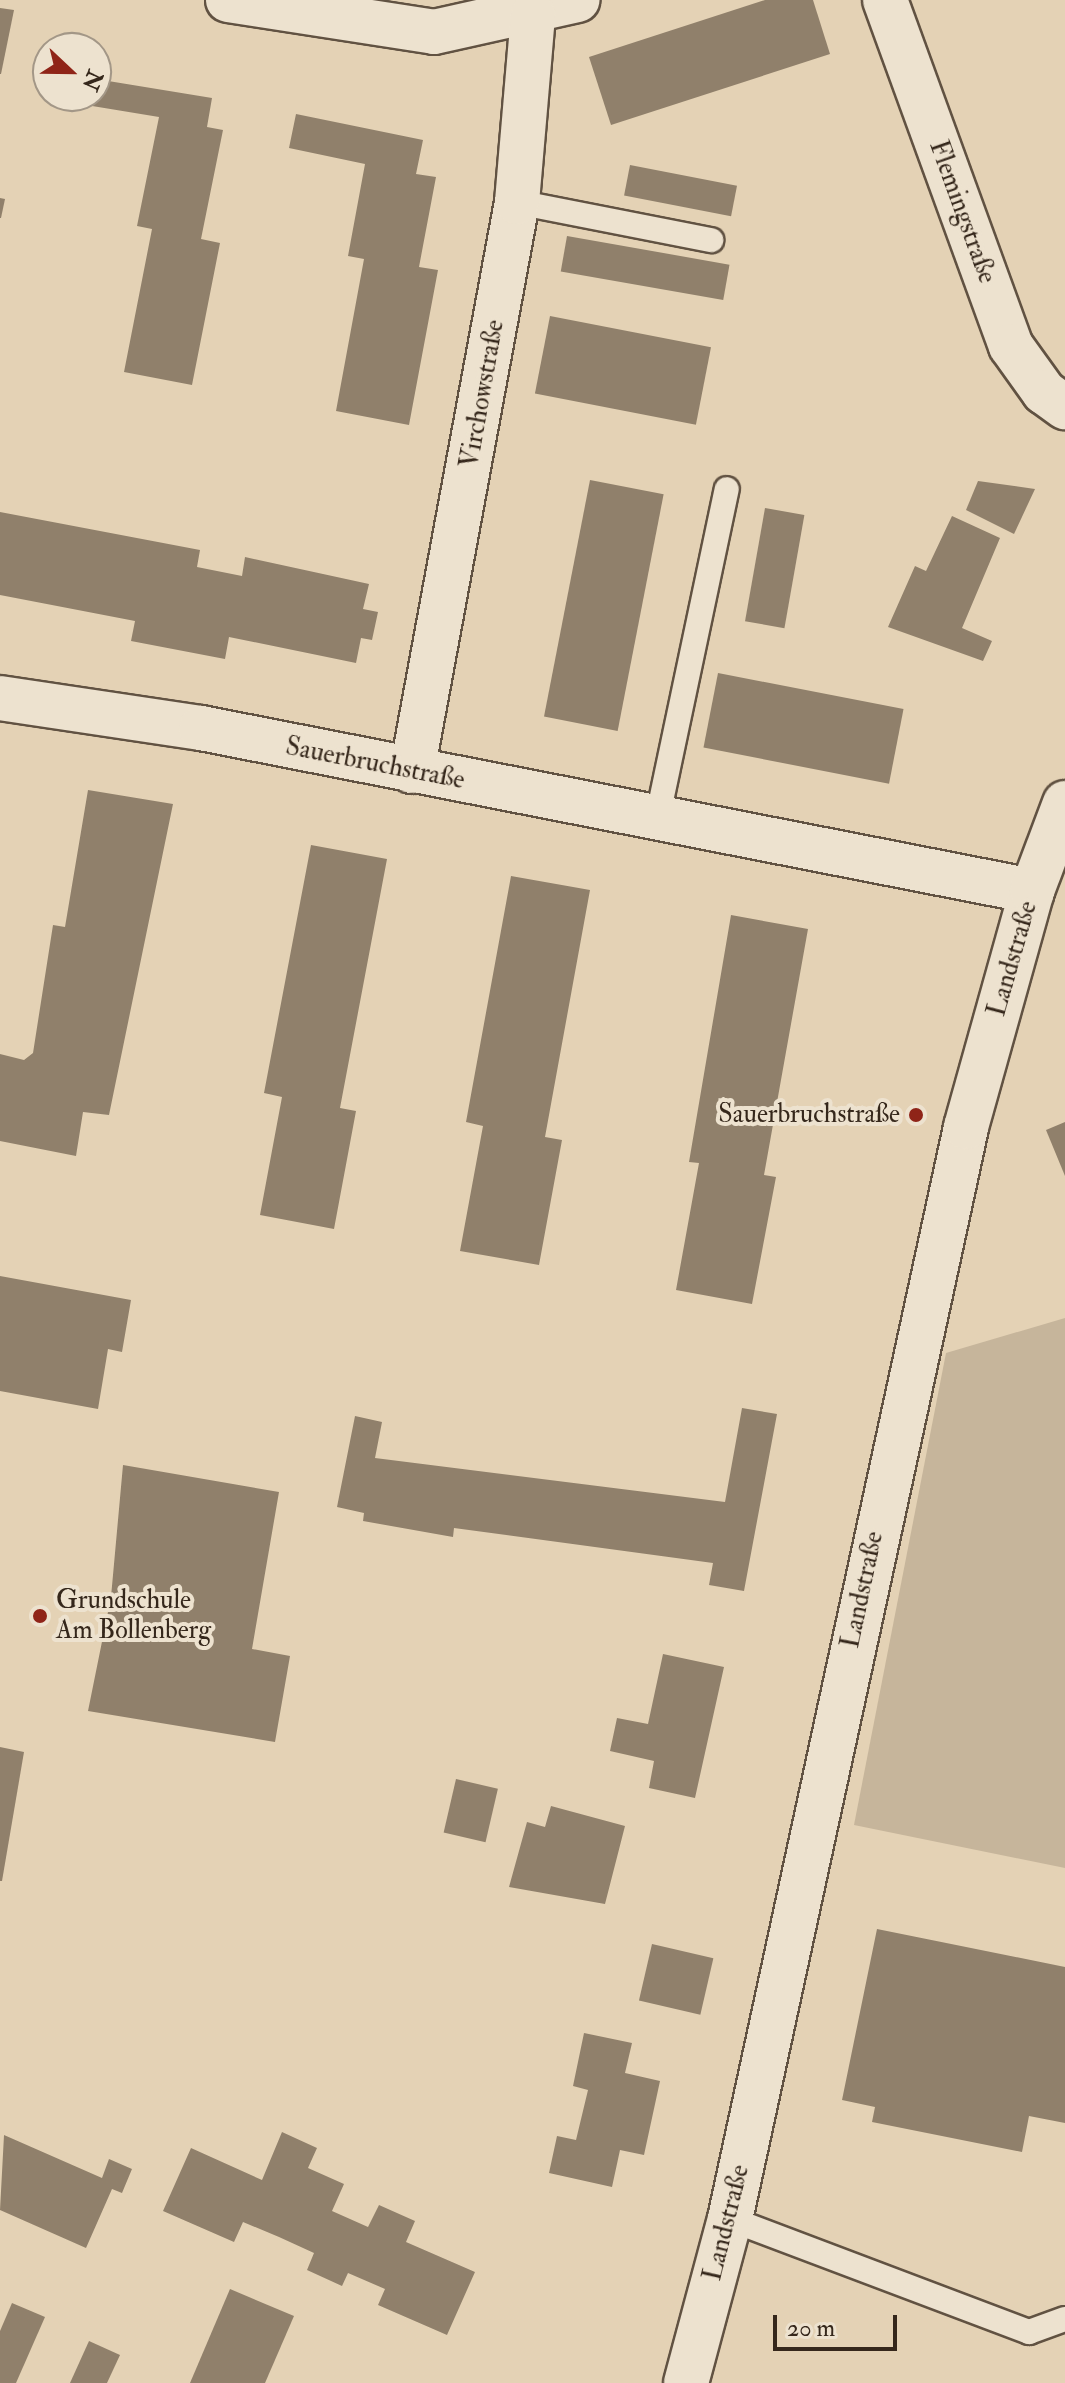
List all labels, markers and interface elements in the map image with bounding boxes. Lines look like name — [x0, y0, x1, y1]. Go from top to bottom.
north arrow — [32, 32, 112, 112]
text: N — [76, 66, 109, 95]
street label: Flemingstraße — [922, 136, 1002, 288]
street label: Virchowstraße — [455, 317, 511, 471]
street label: Sauerbruchstraße — [283, 731, 467, 797]
street label: Landstraße — [982, 898, 1044, 1020]
place label: Sauerbruchstraße — [718, 1099, 900, 1131]
marker: Sauerbruchstraße — [907, 1106, 925, 1124]
street label: Landstraße — [835, 1529, 891, 1651]
place label: Grundschule Am Bollenberg — [56, 1585, 211, 1646]
marker: Grundschule Am Bollenberg — [31, 1607, 49, 1625]
street label: Landstraße — [698, 2162, 756, 2284]
scale bar — [777, 2299, 901, 2349]
text: 20 m — [787, 2313, 835, 2344]

